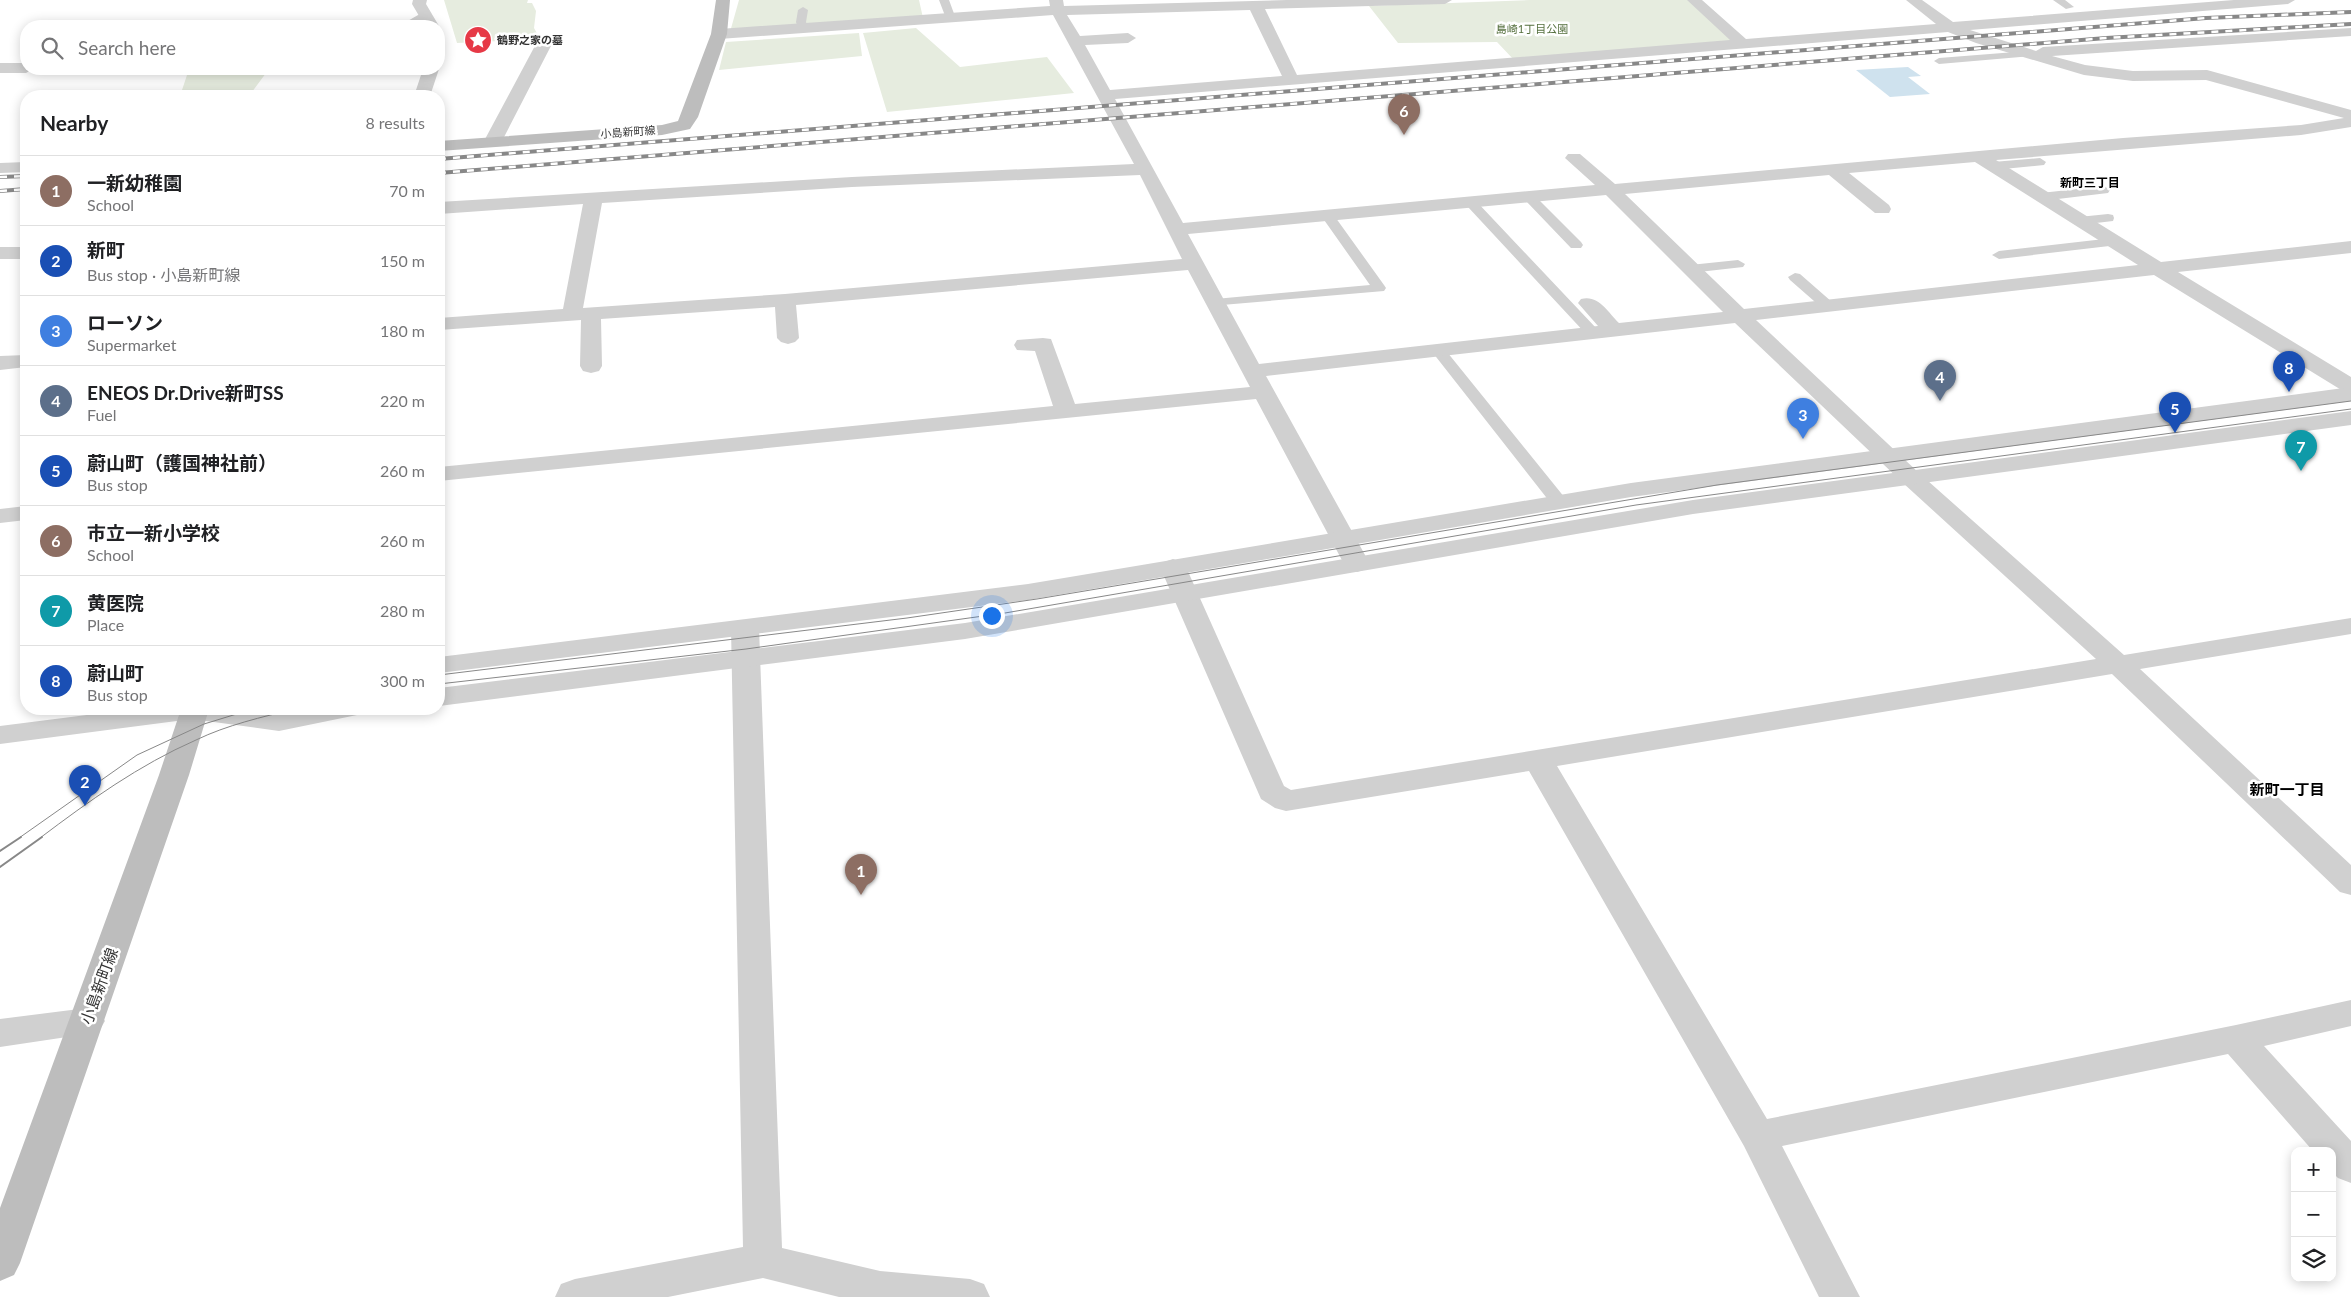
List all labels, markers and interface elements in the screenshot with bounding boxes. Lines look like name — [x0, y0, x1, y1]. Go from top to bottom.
search box — [20, 20, 445, 75]
park label: 島崎1丁目公園 — [1496, 22, 1568, 35]
place icon: 鶴野之家の墓 — [463, 25, 493, 55]
place label: 鶴野之家の墓 — [496, 33, 563, 46]
icon: search — [38, 34, 66, 62]
text: Search here — [78, 36, 176, 59]
pin: 6 — [1388, 94, 1420, 135]
text: Nearby — [40, 110, 108, 135]
text: 8 results — [365, 113, 425, 132]
street label: 小島新町線 — [600, 123, 656, 140]
text: 一新幼稚園 — [87, 171, 182, 194]
district label: 新町三丁目 — [2060, 175, 2120, 190]
text: 1 — [51, 181, 61, 200]
text: 70 m — [389, 181, 425, 200]
text: School — [87, 195, 134, 214]
text: 新町 — [87, 238, 125, 261]
text: 2 — [51, 251, 61, 270]
text: 150 m — [380, 251, 425, 270]
text: Bus stop · 小島新町線 — [87, 265, 240, 284]
text: ローソン — [87, 311, 163, 334]
text: 3 — [51, 321, 61, 340]
text: 180 m — [380, 321, 425, 340]
text: Supermarket — [87, 335, 176, 354]
pin: 8 — [2273, 351, 2305, 392]
pin: 4 — [1924, 360, 1956, 401]
text: ENEOS Dr.Drive新町SS — [87, 381, 284, 404]
text: 4 — [51, 391, 61, 410]
text: 220 m — [380, 391, 425, 410]
pin: 5 — [2159, 392, 2191, 433]
pin: 3 — [1787, 398, 1819, 439]
text: Fuel — [87, 405, 117, 424]
pin: 7 — [2285, 430, 2317, 471]
text: 蔚山町（護国神社前） — [87, 451, 277, 474]
text: 5 — [51, 461, 61, 480]
text: 260 m — [380, 461, 425, 480]
text: Bus stop — [87, 475, 148, 494]
text: 市立一新小学校 — [87, 521, 220, 544]
text: 6 — [51, 531, 61, 550]
text: 260 m — [380, 531, 425, 550]
text: School — [87, 545, 134, 564]
text: 黄医院 — [87, 591, 144, 614]
text: 7 — [51, 601, 61, 620]
text: 280 m — [380, 601, 425, 620]
your location — [979, 603, 1005, 629]
text: Place — [87, 615, 124, 634]
text: 蔚山町 — [87, 661, 144, 684]
text: 8 — [51, 671, 61, 690]
text: 300 m — [380, 671, 425, 690]
text: Bus stop — [87, 685, 148, 704]
pin: 2 — [69, 765, 101, 806]
district label: 新町一丁目 — [2249, 780, 2325, 798]
pin: 1 — [845, 854, 877, 895]
street label: 小島新町線 — [76, 945, 121, 1027]
map controls — [2291, 1147, 2336, 1282]
button: + — [2291, 1147, 2336, 1192]
button: − — [2291, 1192, 2336, 1237]
button: layers — [2291, 1237, 2336, 1282]

